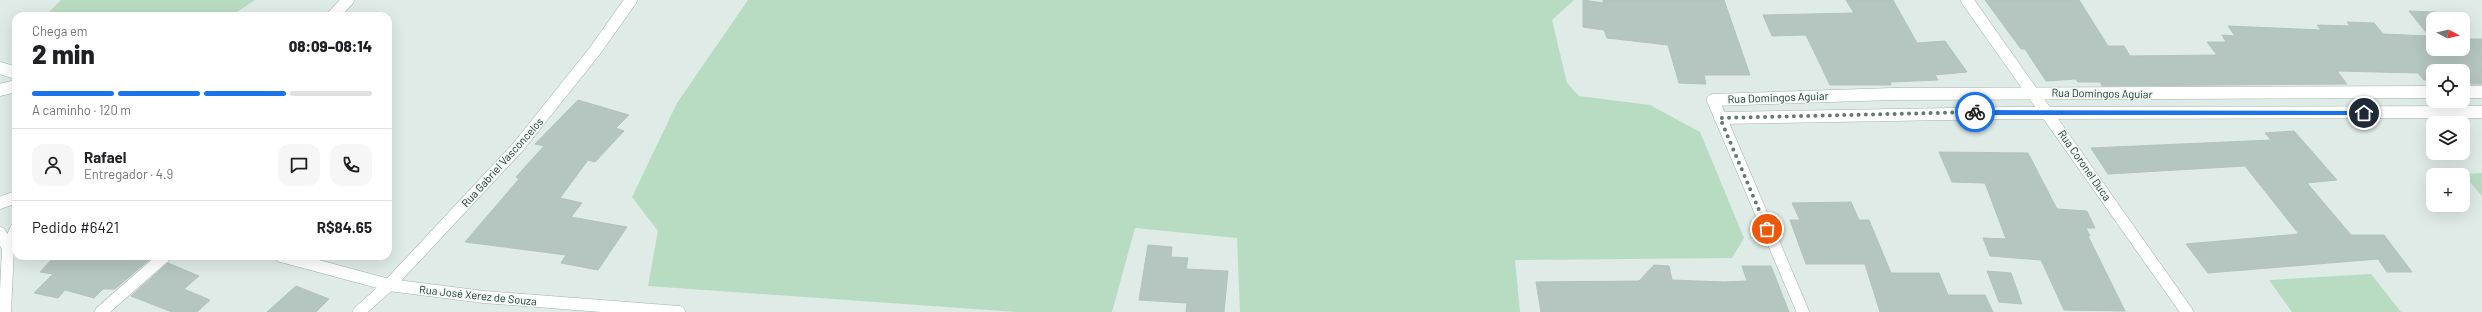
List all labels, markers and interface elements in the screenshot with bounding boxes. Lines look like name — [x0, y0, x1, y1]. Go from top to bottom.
north arrow — [2426, 12, 2470, 56]
map controls — [2426, 12, 2470, 212]
text: Chega em — [32, 23, 88, 39]
text: 08:09–08:14 — [289, 37, 372, 55]
text: 2 min — [32, 38, 95, 69]
button: locate — [2426, 64, 2470, 108]
street label: Rua Domingos Aguiar — [2051, 86, 2153, 100]
street label: Rua Domingos Aguiar — [1727, 89, 1829, 105]
courier — [1955, 92, 1995, 132]
pin — [2347, 96, 2381, 130]
icon: bike — [1964, 101, 1986, 123]
text: A caminho · 120 m — [32, 102, 131, 118]
icon: home — [2353, 102, 2375, 124]
street label: Rua Gabriel Vasconcelos — [458, 115, 546, 209]
button: layers — [2426, 116, 2470, 160]
street label: Rua Coronel Duca — [2056, 127, 2114, 203]
button: person — [32, 144, 74, 186]
button: chat — [278, 144, 320, 186]
button: phone — [330, 144, 372, 186]
text: Rafael — [84, 148, 126, 166]
text: Entregador · 4.9 — [84, 166, 173, 182]
button: + — [2426, 168, 2470, 212]
pin — [1750, 212, 1784, 246]
text: Pedido #6421 — [32, 218, 119, 236]
text: R$84.65 — [317, 218, 372, 236]
icon: bag — [1756, 218, 1778, 240]
street label: Rua José Xerez de Souza — [419, 282, 537, 308]

